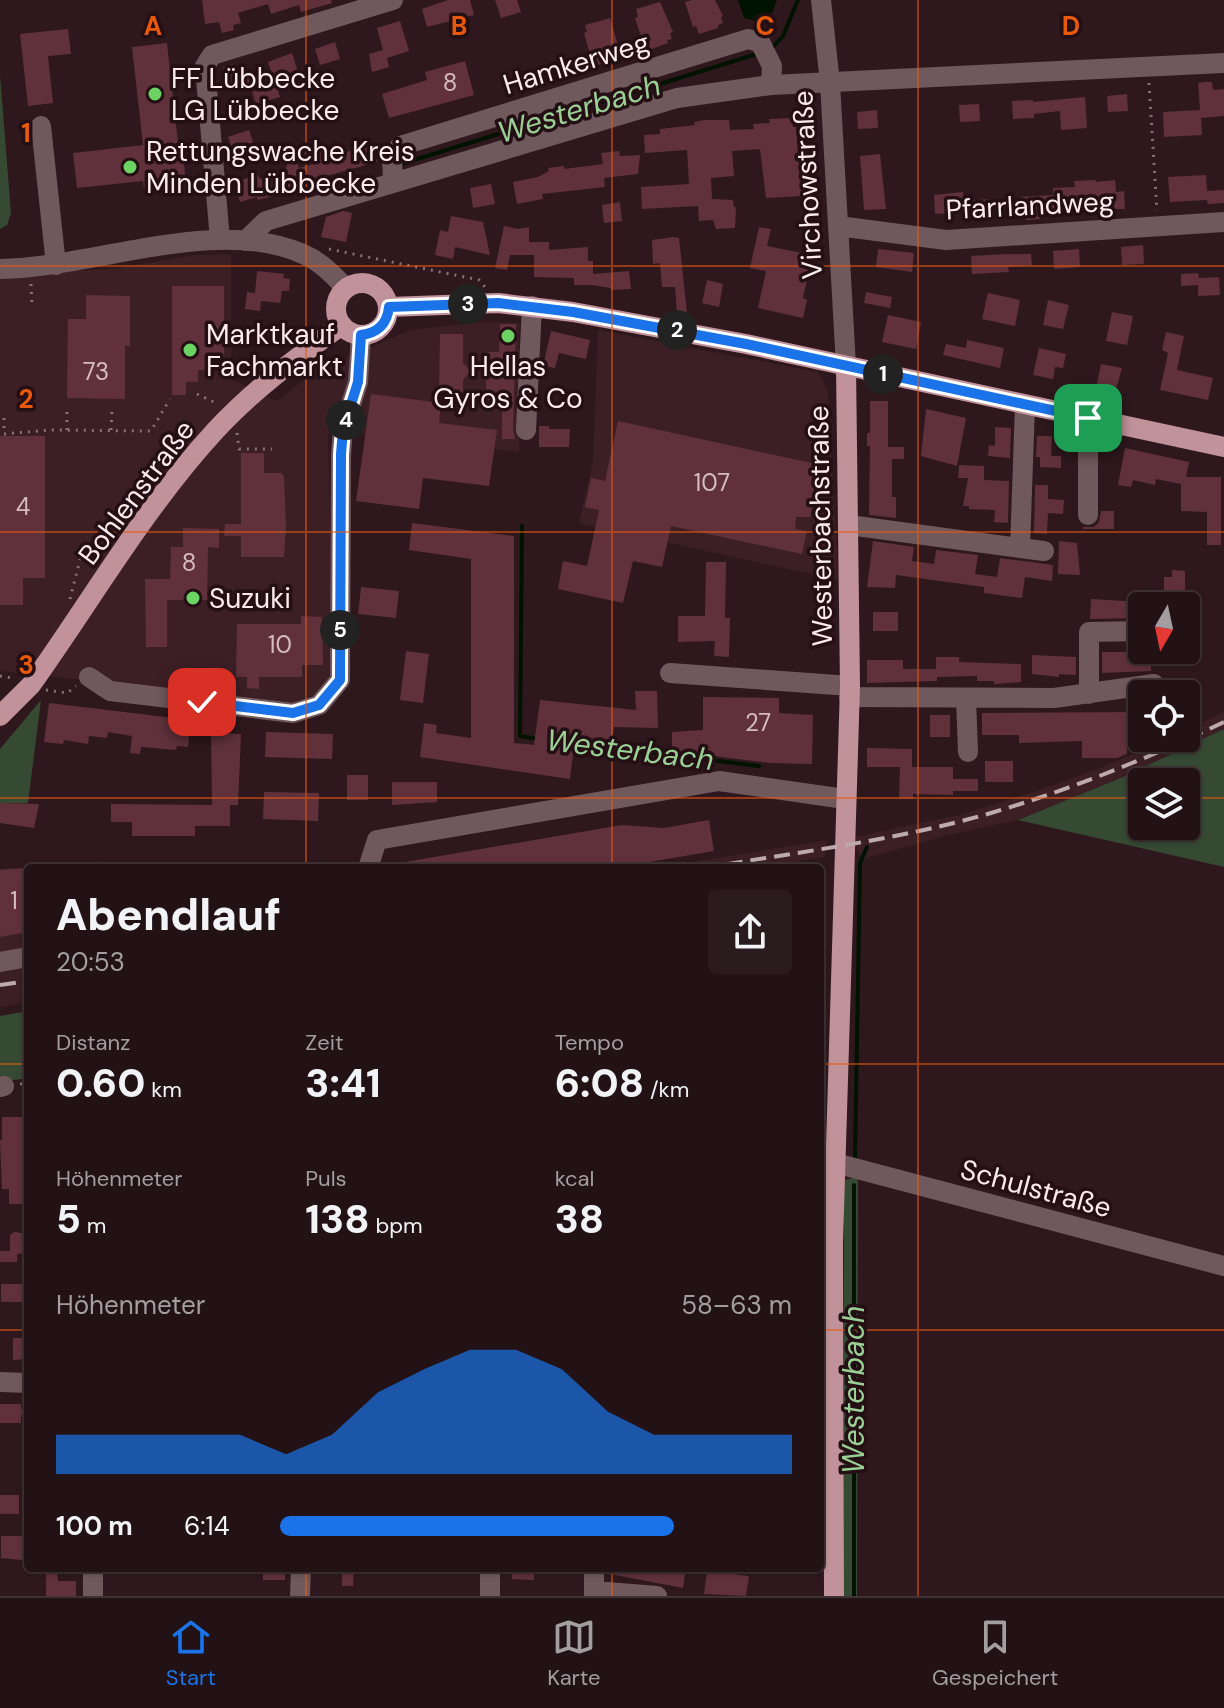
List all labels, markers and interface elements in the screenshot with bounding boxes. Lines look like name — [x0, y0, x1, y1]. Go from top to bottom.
text: A — [144, 9, 162, 43]
text: B — [451, 9, 467, 43]
text: C — [755, 9, 775, 43]
text: D — [1062, 9, 1080, 43]
street label: Hamkerweg — [499, 24, 654, 103]
place label: FF Lübbecke LG Lübbecke — [171, 60, 339, 129]
water label: Westerbach — [493, 65, 665, 152]
house number: 8 — [443, 67, 457, 98]
marker: FF Lübbecke LG Lübbecke — [146, 85, 164, 103]
street label: Virchowstraße — [784, 90, 831, 280]
text: 1 — [21, 116, 31, 150]
place label: Rettungswache Kreis Minden Lübbecke — [146, 133, 415, 202]
marker: Rettungswache Kreis Minden Lübbecke — [121, 158, 139, 176]
street label: Pfarrlandweg — [945, 183, 1115, 228]
pin: 3 — [448, 284, 488, 324]
text: 3 — [461, 289, 475, 318]
pin: 2 — [657, 310, 697, 350]
text: 2 — [671, 315, 683, 344]
place label: Marktkauf Fachmarkt — [206, 316, 343, 385]
marker: Hellas Gyros & Co — [499, 327, 517, 345]
marker: Marktkauf Fachmarkt — [181, 341, 199, 359]
place label: Hellas Gyros & Co — [433, 348, 583, 417]
pin: 1 — [863, 354, 903, 394]
house number: 73 — [83, 356, 109, 387]
text: 1 — [879, 359, 887, 388]
text: 2 — [18, 382, 34, 416]
pin — [1054, 384, 1122, 452]
icon: arrive — [1066, 396, 1110, 440]
pin: 4 — [326, 400, 366, 440]
text: 4 — [339, 405, 353, 434]
street label: Westerbachstraße — [800, 405, 841, 647]
street label: Bohlenstraße — [70, 413, 203, 572]
house number: 107 — [694, 467, 730, 498]
house number: 4 — [16, 491, 30, 522]
house number: 8 — [182, 547, 196, 578]
place label: Suzuki — [209, 580, 291, 617]
marker: Suzuki — [184, 589, 202, 607]
north arrow — [1128, 592, 1200, 664]
map controls — [1128, 592, 1200, 840]
pin: 5 — [320, 610, 360, 650]
text: 5 — [333, 615, 347, 644]
house number: 10 — [268, 629, 292, 660]
text: 3 — [18, 648, 34, 682]
pin — [168, 668, 236, 736]
icon: check — [180, 680, 224, 724]
button: locate — [1128, 680, 1200, 752]
house number: 27 — [745, 707, 771, 738]
water label: Westerbach — [544, 720, 716, 779]
button: layers — [1128, 768, 1200, 840]
house number: 1 — [10, 885, 18, 916]
text: Abendlauf — [56, 886, 281, 944]
button: share — [708, 890, 792, 974]
text: 20:53 — [56, 945, 125, 979]
text: Distanz — [56, 1028, 130, 1057]
text: Zeit — [305, 1028, 344, 1057]
text: Tempo — [555, 1028, 624, 1057]
text: 0.60 — [56, 1057, 145, 1109]
text: 3:41 — [305, 1057, 381, 1109]
text: 6:08 — [555, 1057, 644, 1109]
text: km — [145, 1075, 182, 1104]
text: /km — [644, 1075, 689, 1104]
street label: Schulstraße — [956, 1151, 1115, 1226]
text: Höhenmeter — [56, 1164, 182, 1193]
text: Puls — [305, 1164, 347, 1193]
text: kcal — [555, 1164, 594, 1193]
text: 5 — [56, 1193, 81, 1245]
text: 138 — [305, 1193, 370, 1245]
text: 38 — [555, 1193, 604, 1245]
text: m — [81, 1211, 106, 1240]
text: bpm — [370, 1211, 423, 1240]
text: Höhenmeter — [56, 1288, 205, 1322]
text: 58–63 m — [681, 1288, 792, 1322]
water label: Westerbach — [834, 1306, 873, 1474]
text: 100 m — [56, 1509, 133, 1543]
text: 6:14 — [184, 1509, 229, 1543]
tab: Start — [166, 1615, 216, 1692]
tab: Karte — [547, 1615, 601, 1692]
tab: Gespeichert — [932, 1615, 1058, 1692]

